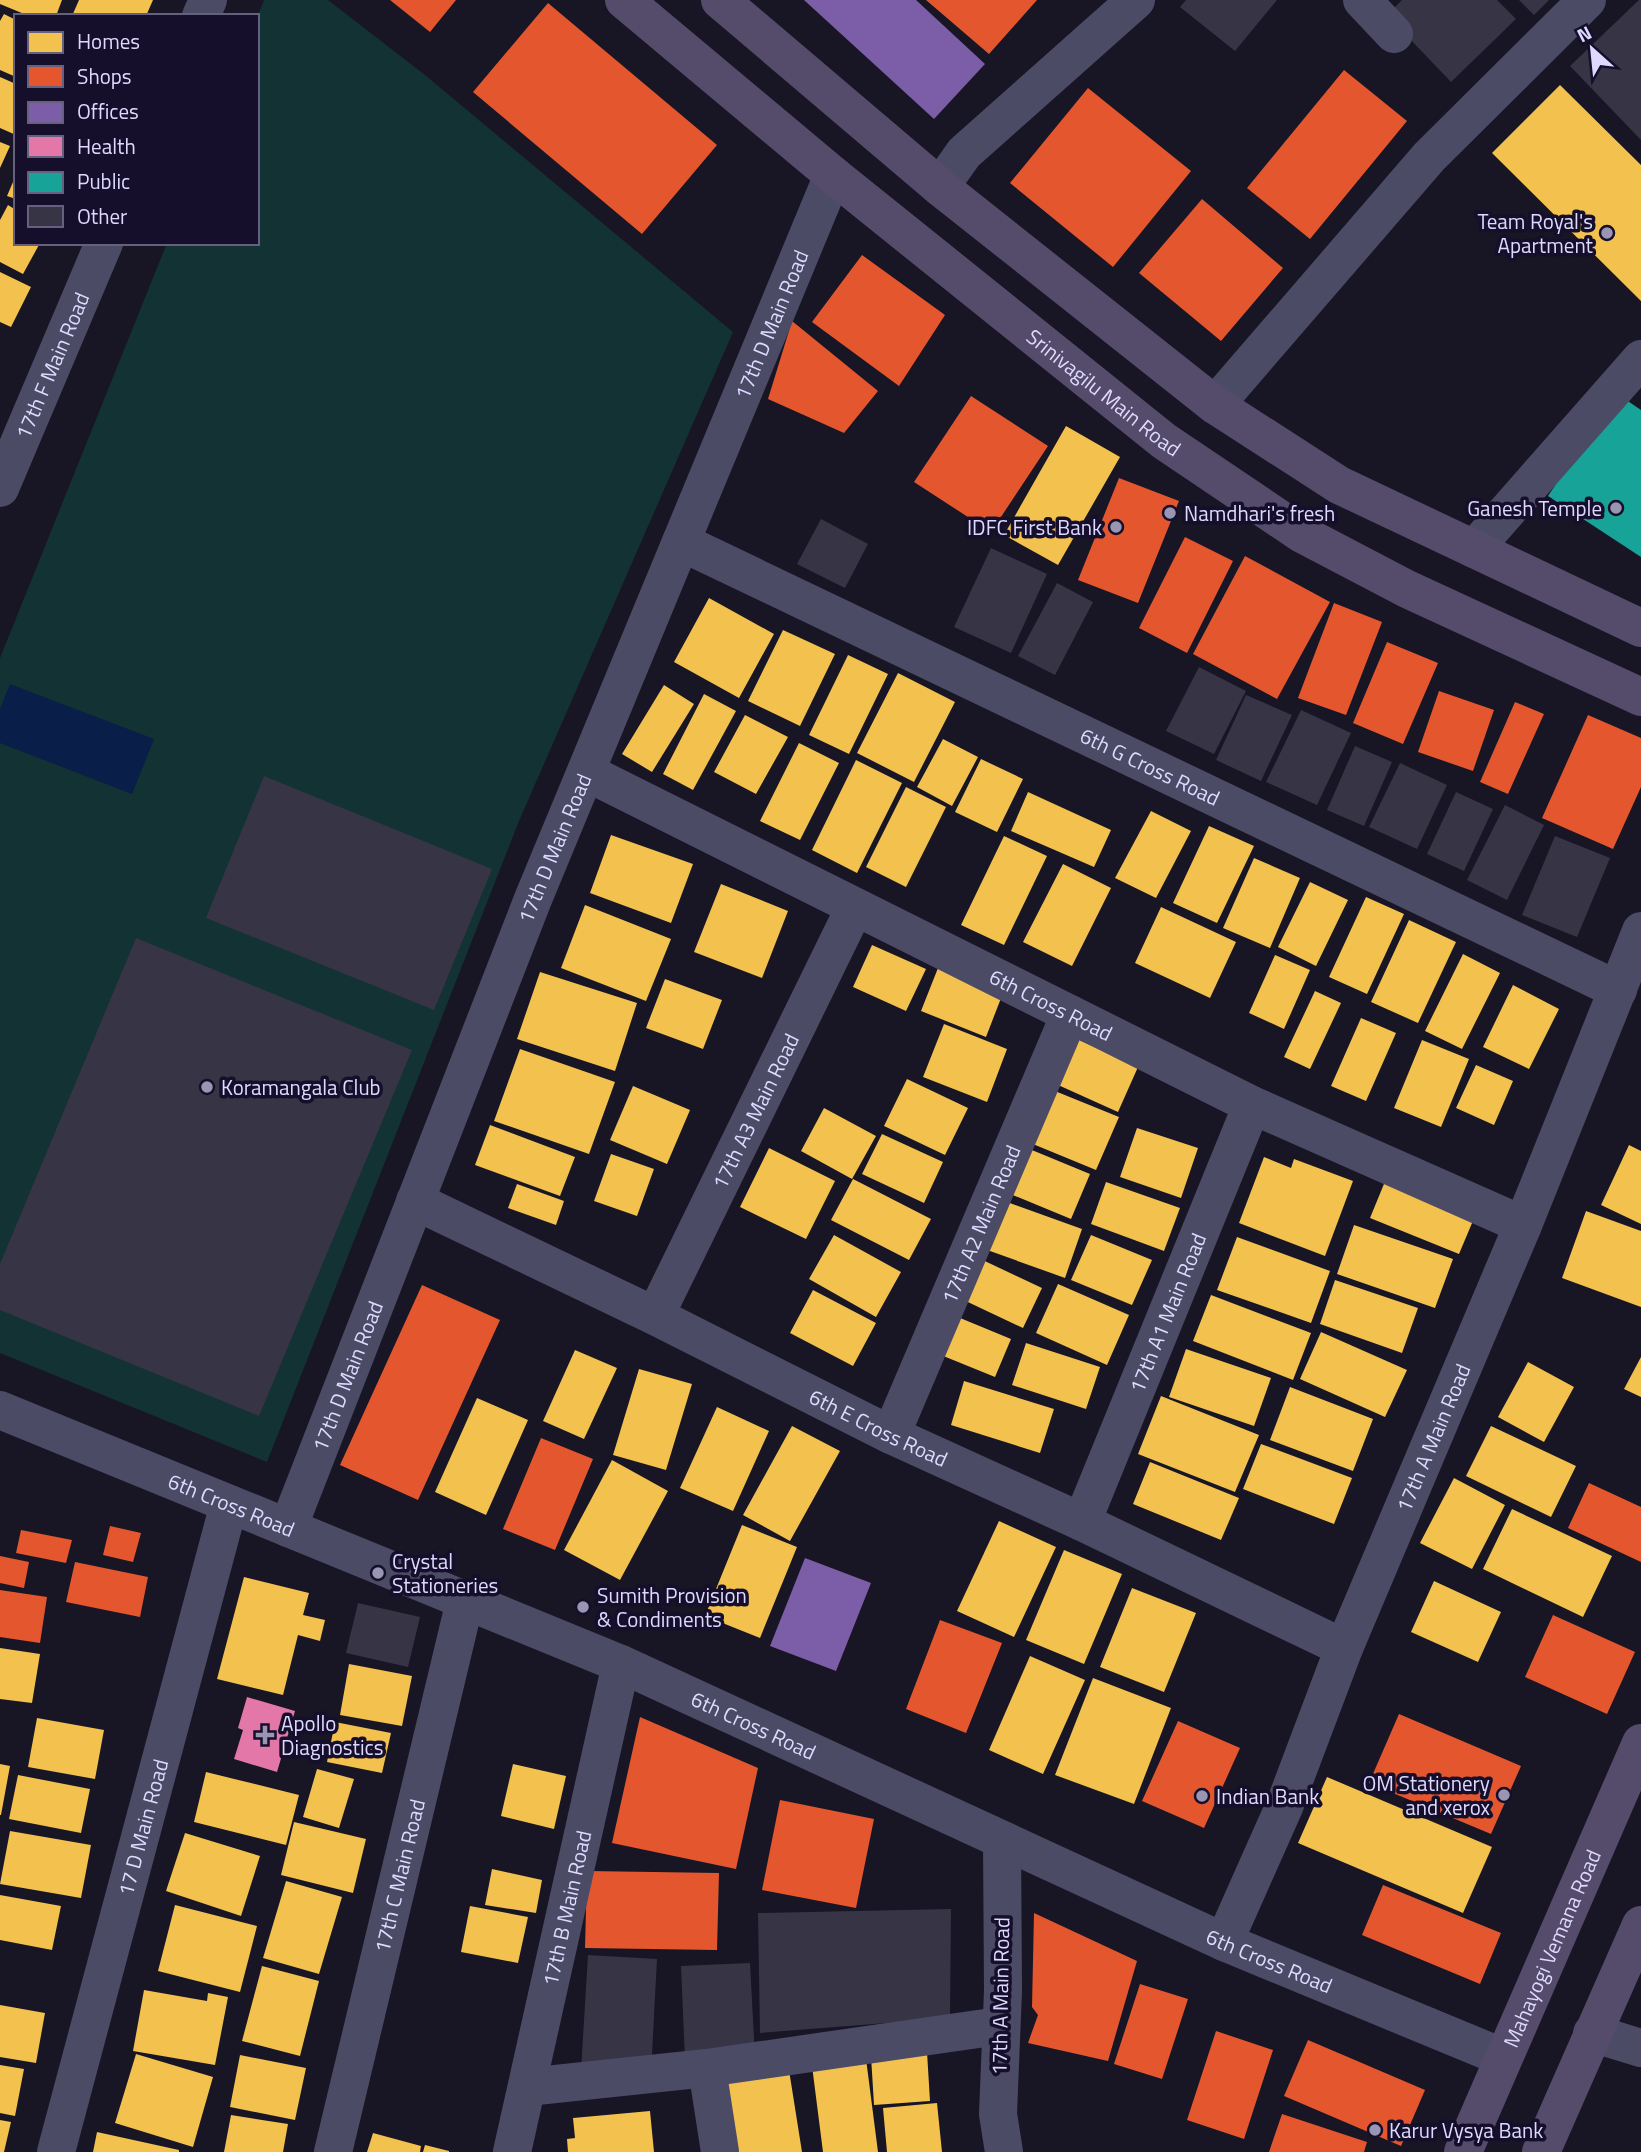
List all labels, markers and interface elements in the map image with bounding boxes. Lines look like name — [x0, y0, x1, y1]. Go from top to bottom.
legend — [14, 14, 259, 245]
north arrow — [1557, 14, 1627, 84]
text: N — [1572, 17, 1597, 49]
text: Homes — [77, 25, 140, 57]
text: Shops — [77, 60, 132, 92]
text: Offices — [77, 95, 139, 127]
text: Health — [77, 130, 136, 162]
text: Public — [77, 165, 130, 197]
text: Other — [77, 200, 127, 232]
place label: Team Royal's Apartment — [1478, 205, 1594, 261]
marker: Team Royal's Apartment — [1599, 225, 1615, 241]
street label: 17th D Main Road — [726, 245, 816, 404]
street label: 17th F Main Road — [7, 287, 97, 444]
street label: Srinivagilu Main Road — [1020, 321, 1188, 464]
place label: Ganesh Temple — [1467, 492, 1602, 524]
place label: Namdhari's fresh — [1184, 497, 1335, 529]
marker: Ganesh Temple — [1608, 500, 1624, 516]
marker: Namdhari's fresh — [1162, 505, 1178, 521]
place label: IDFC First Bank — [967, 511, 1102, 543]
marker: IDFC First Bank — [1108, 519, 1124, 535]
street label: 6th G Cross Road — [1075, 719, 1225, 813]
street label: 17th D Main Road — [509, 769, 599, 928]
street label: 6th Cross Road — [984, 960, 1118, 1049]
street label: 17th A3 Main Road — [703, 1028, 807, 1195]
place label: Koramangala Club — [221, 1071, 381, 1103]
marker: Koramangala Club — [199, 1079, 215, 1095]
street label: 17th A2 Main Road — [933, 1140, 1029, 1309]
street label: 17th A1 Main Road — [1120, 1228, 1214, 1397]
street label: 17th D Main Road — [303, 1296, 391, 1456]
street label: 17th A Main Road — [1387, 1359, 1479, 1517]
street label: 6th E Cross Road — [804, 1380, 953, 1475]
street label: 6th Cross Road — [163, 1464, 300, 1545]
place label: Crystal Stationeries — [392, 1545, 498, 1601]
marker: Crystal Stationeries — [370, 1565, 386, 1581]
place label: Sumith Provision & Condiments — [597, 1579, 747, 1635]
marker: Sumith Provision & Condiments — [575, 1599, 591, 1615]
street label: 6th Cross Road — [686, 1683, 821, 1768]
place label: Apollo Diagnostics — [281, 1707, 383, 1763]
marker: Apollo Diagnostics — [255, 1725, 275, 1745]
street label: 17 D Main Road — [109, 1755, 176, 1899]
place label: OM Stationery and xerox — [1362, 1767, 1490, 1823]
place label: Indian Bank — [1216, 1780, 1319, 1812]
marker: OM Stationery and xerox — [1496, 1787, 1512, 1803]
marker: Indian Bank — [1194, 1788, 1210, 1804]
street label: 17th C Main Road — [365, 1796, 433, 1956]
street label: 17th B Main Road — [534, 1827, 599, 1989]
street label: Mahayogi Vemana Road — [1494, 1844, 1609, 2053]
street label: 17th A Main Road — [983, 1917, 1017, 2075]
street label: 6th Cross Road — [1201, 1920, 1337, 2001]
place label: Karur Vysya Bank — [1389, 2114, 1543, 2146]
marker: Karur Vysya Bank — [1367, 2122, 1383, 2138]

